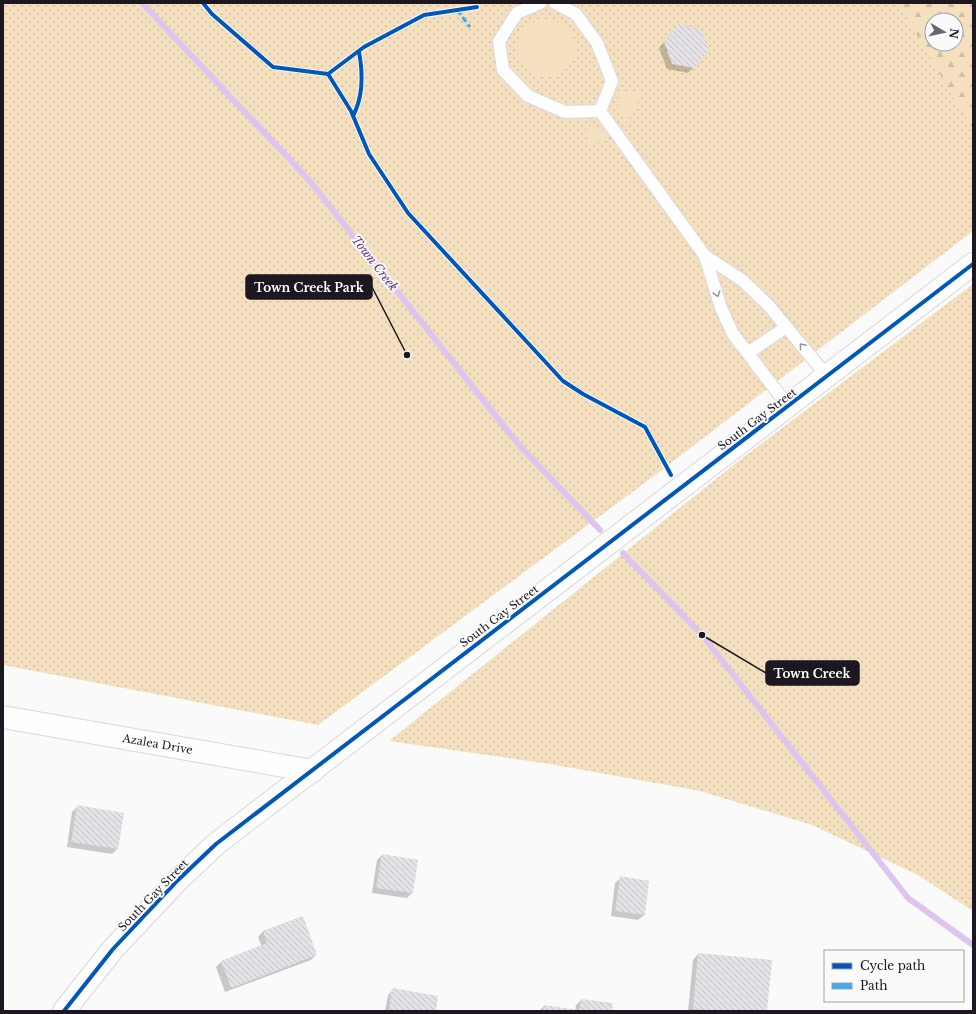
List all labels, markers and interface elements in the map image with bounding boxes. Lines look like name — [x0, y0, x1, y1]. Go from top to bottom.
north arrow — [924, 12, 964, 52]
text: N — [946, 27, 962, 40]
water label: Town Creek — [349, 232, 401, 294]
callout: Town Creek Park — [246, 275, 372, 299]
text: Town Creek Park — [254, 280, 365, 295]
one-way arrow — [712, 290, 721, 297]
one-way arrow — [800, 344, 807, 351]
street label: South Gay Street — [715, 384, 800, 453]
street label: South Gay Street — [457, 581, 542, 650]
callout: Town Creek — [766, 661, 859, 685]
text: Town Creek — [773, 666, 852, 681]
street label: Azalea Drive — [120, 731, 194, 757]
street label: South Gay Street — [115, 855, 192, 934]
legend — [824, 950, 964, 1002]
text: Cycle path — [860, 958, 925, 973]
text: Path — [860, 978, 888, 993]

